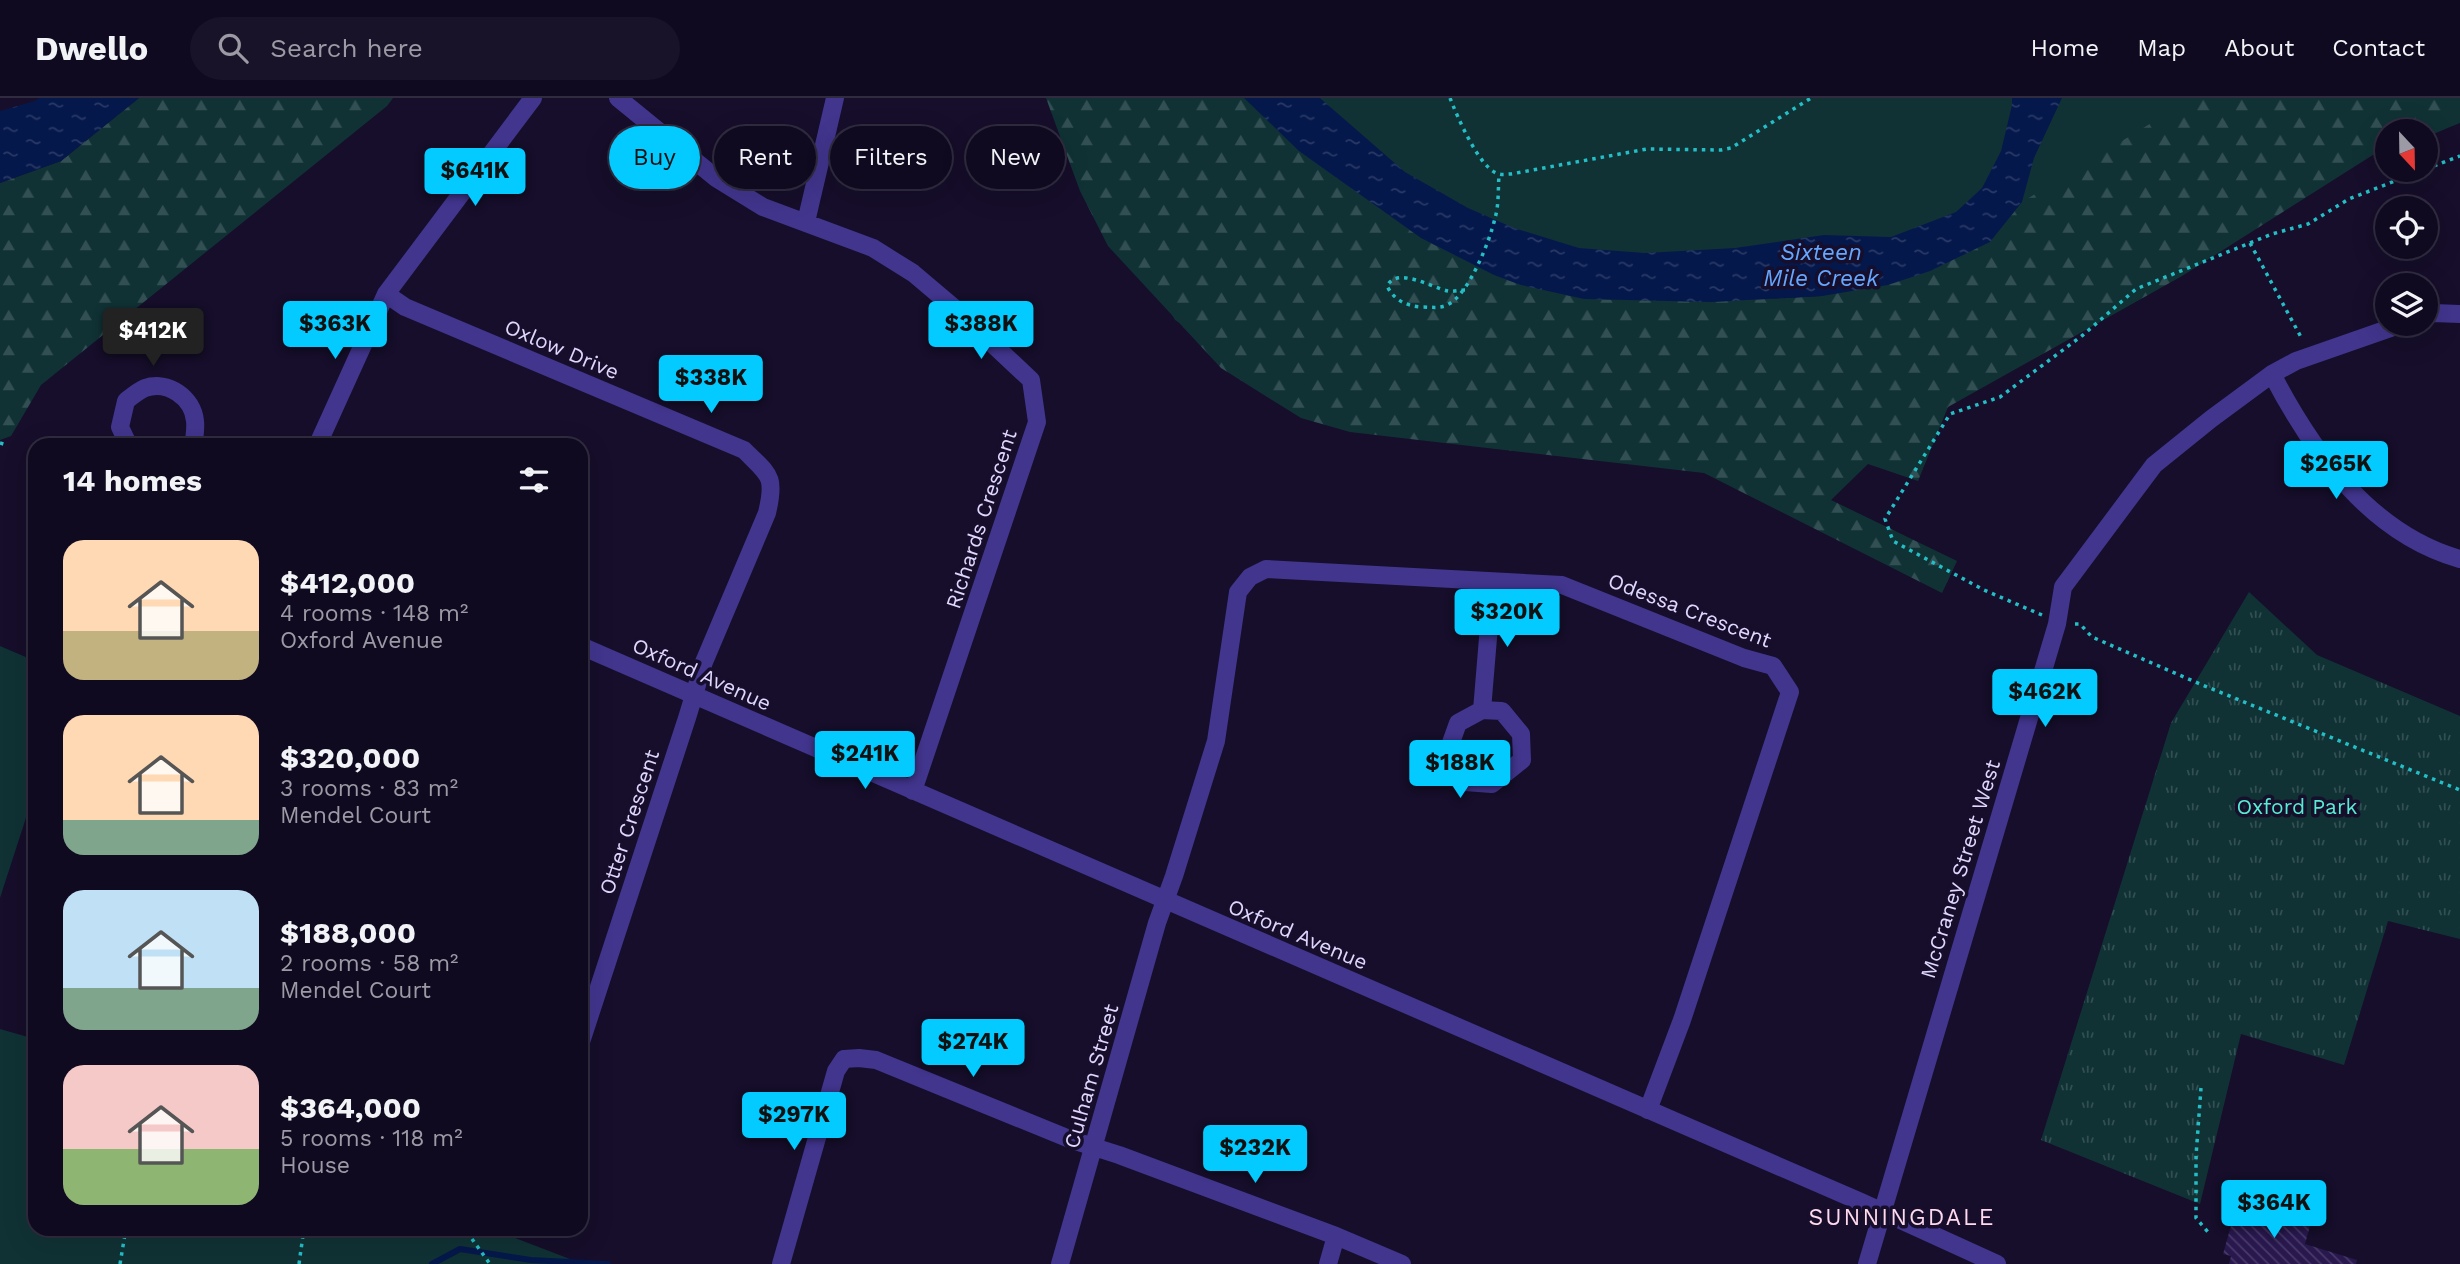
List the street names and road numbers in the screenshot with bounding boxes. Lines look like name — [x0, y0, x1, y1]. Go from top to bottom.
street label: Oxlow Drive — [501, 314, 623, 384]
street label: Richards Crescent — [940, 426, 1022, 612]
street label: Odessa Crescent — [1605, 567, 1775, 653]
street label: Oxford Avenue — [629, 632, 775, 716]
street label: Otter Crescent — [594, 746, 664, 898]
street label: McCraney Street West — [1915, 756, 2005, 981]
street label: Oxford Avenue — [1224, 893, 1372, 975]
street label: Culham Street — [1058, 1001, 1124, 1151]

